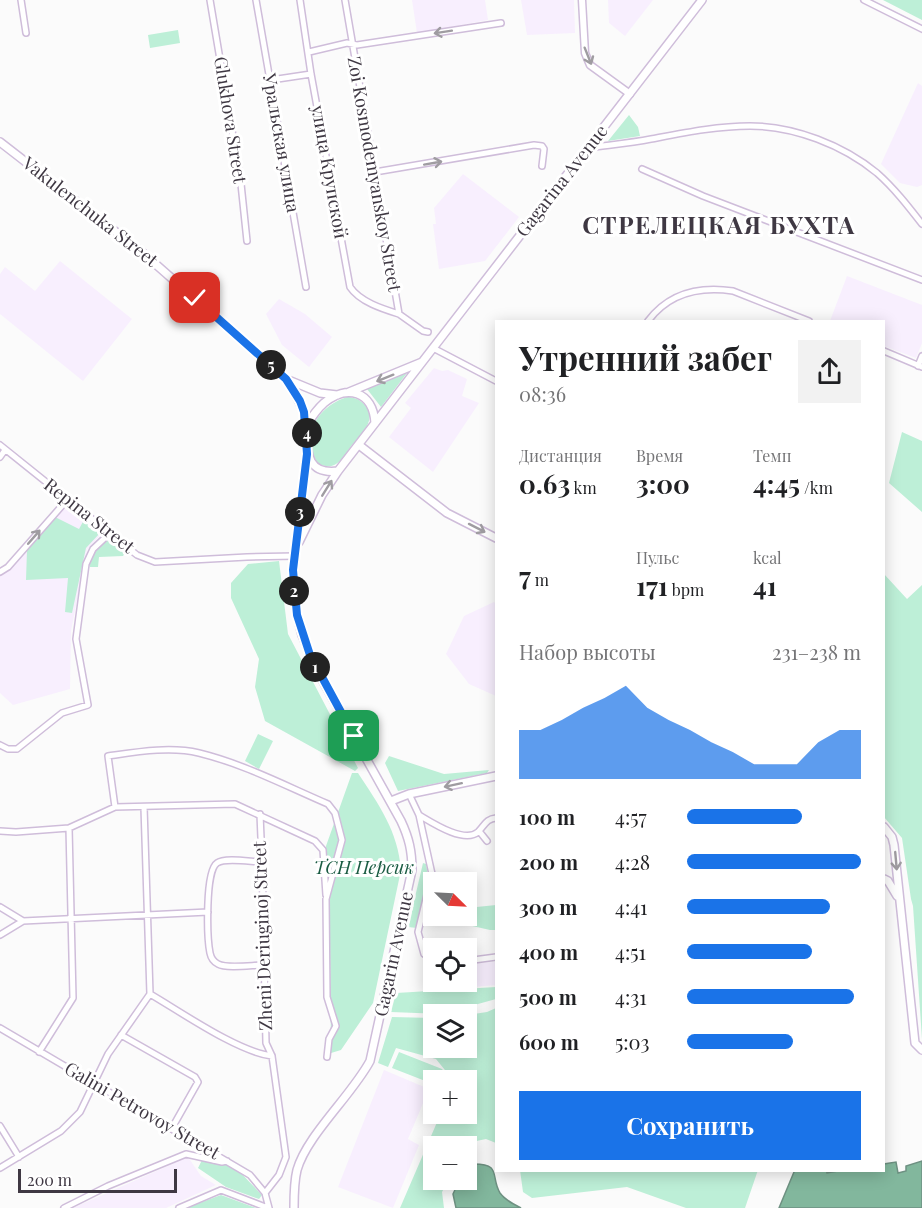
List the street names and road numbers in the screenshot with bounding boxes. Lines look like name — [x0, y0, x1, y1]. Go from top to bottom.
street label: Zoi Kosmodemyanskoy Street — [342, 54, 408, 294]
street label: Glukhova Street — [209, 55, 253, 186]
street label: Уральская улица — [258, 70, 306, 214]
street label: улица Крупской — [306, 102, 354, 241]
street label: Gagarina Avenue — [510, 119, 612, 241]
street label: Vakulenchuka Street — [17, 150, 164, 272]
street label: Repina Street — [39, 472, 140, 559]
street label: Zheni Deriuginoj Street — [247, 840, 277, 1031]
street label: Gagarin Avenue — [368, 889, 418, 1018]
street label: Galini Petrovoy Street — [61, 1056, 225, 1165]

